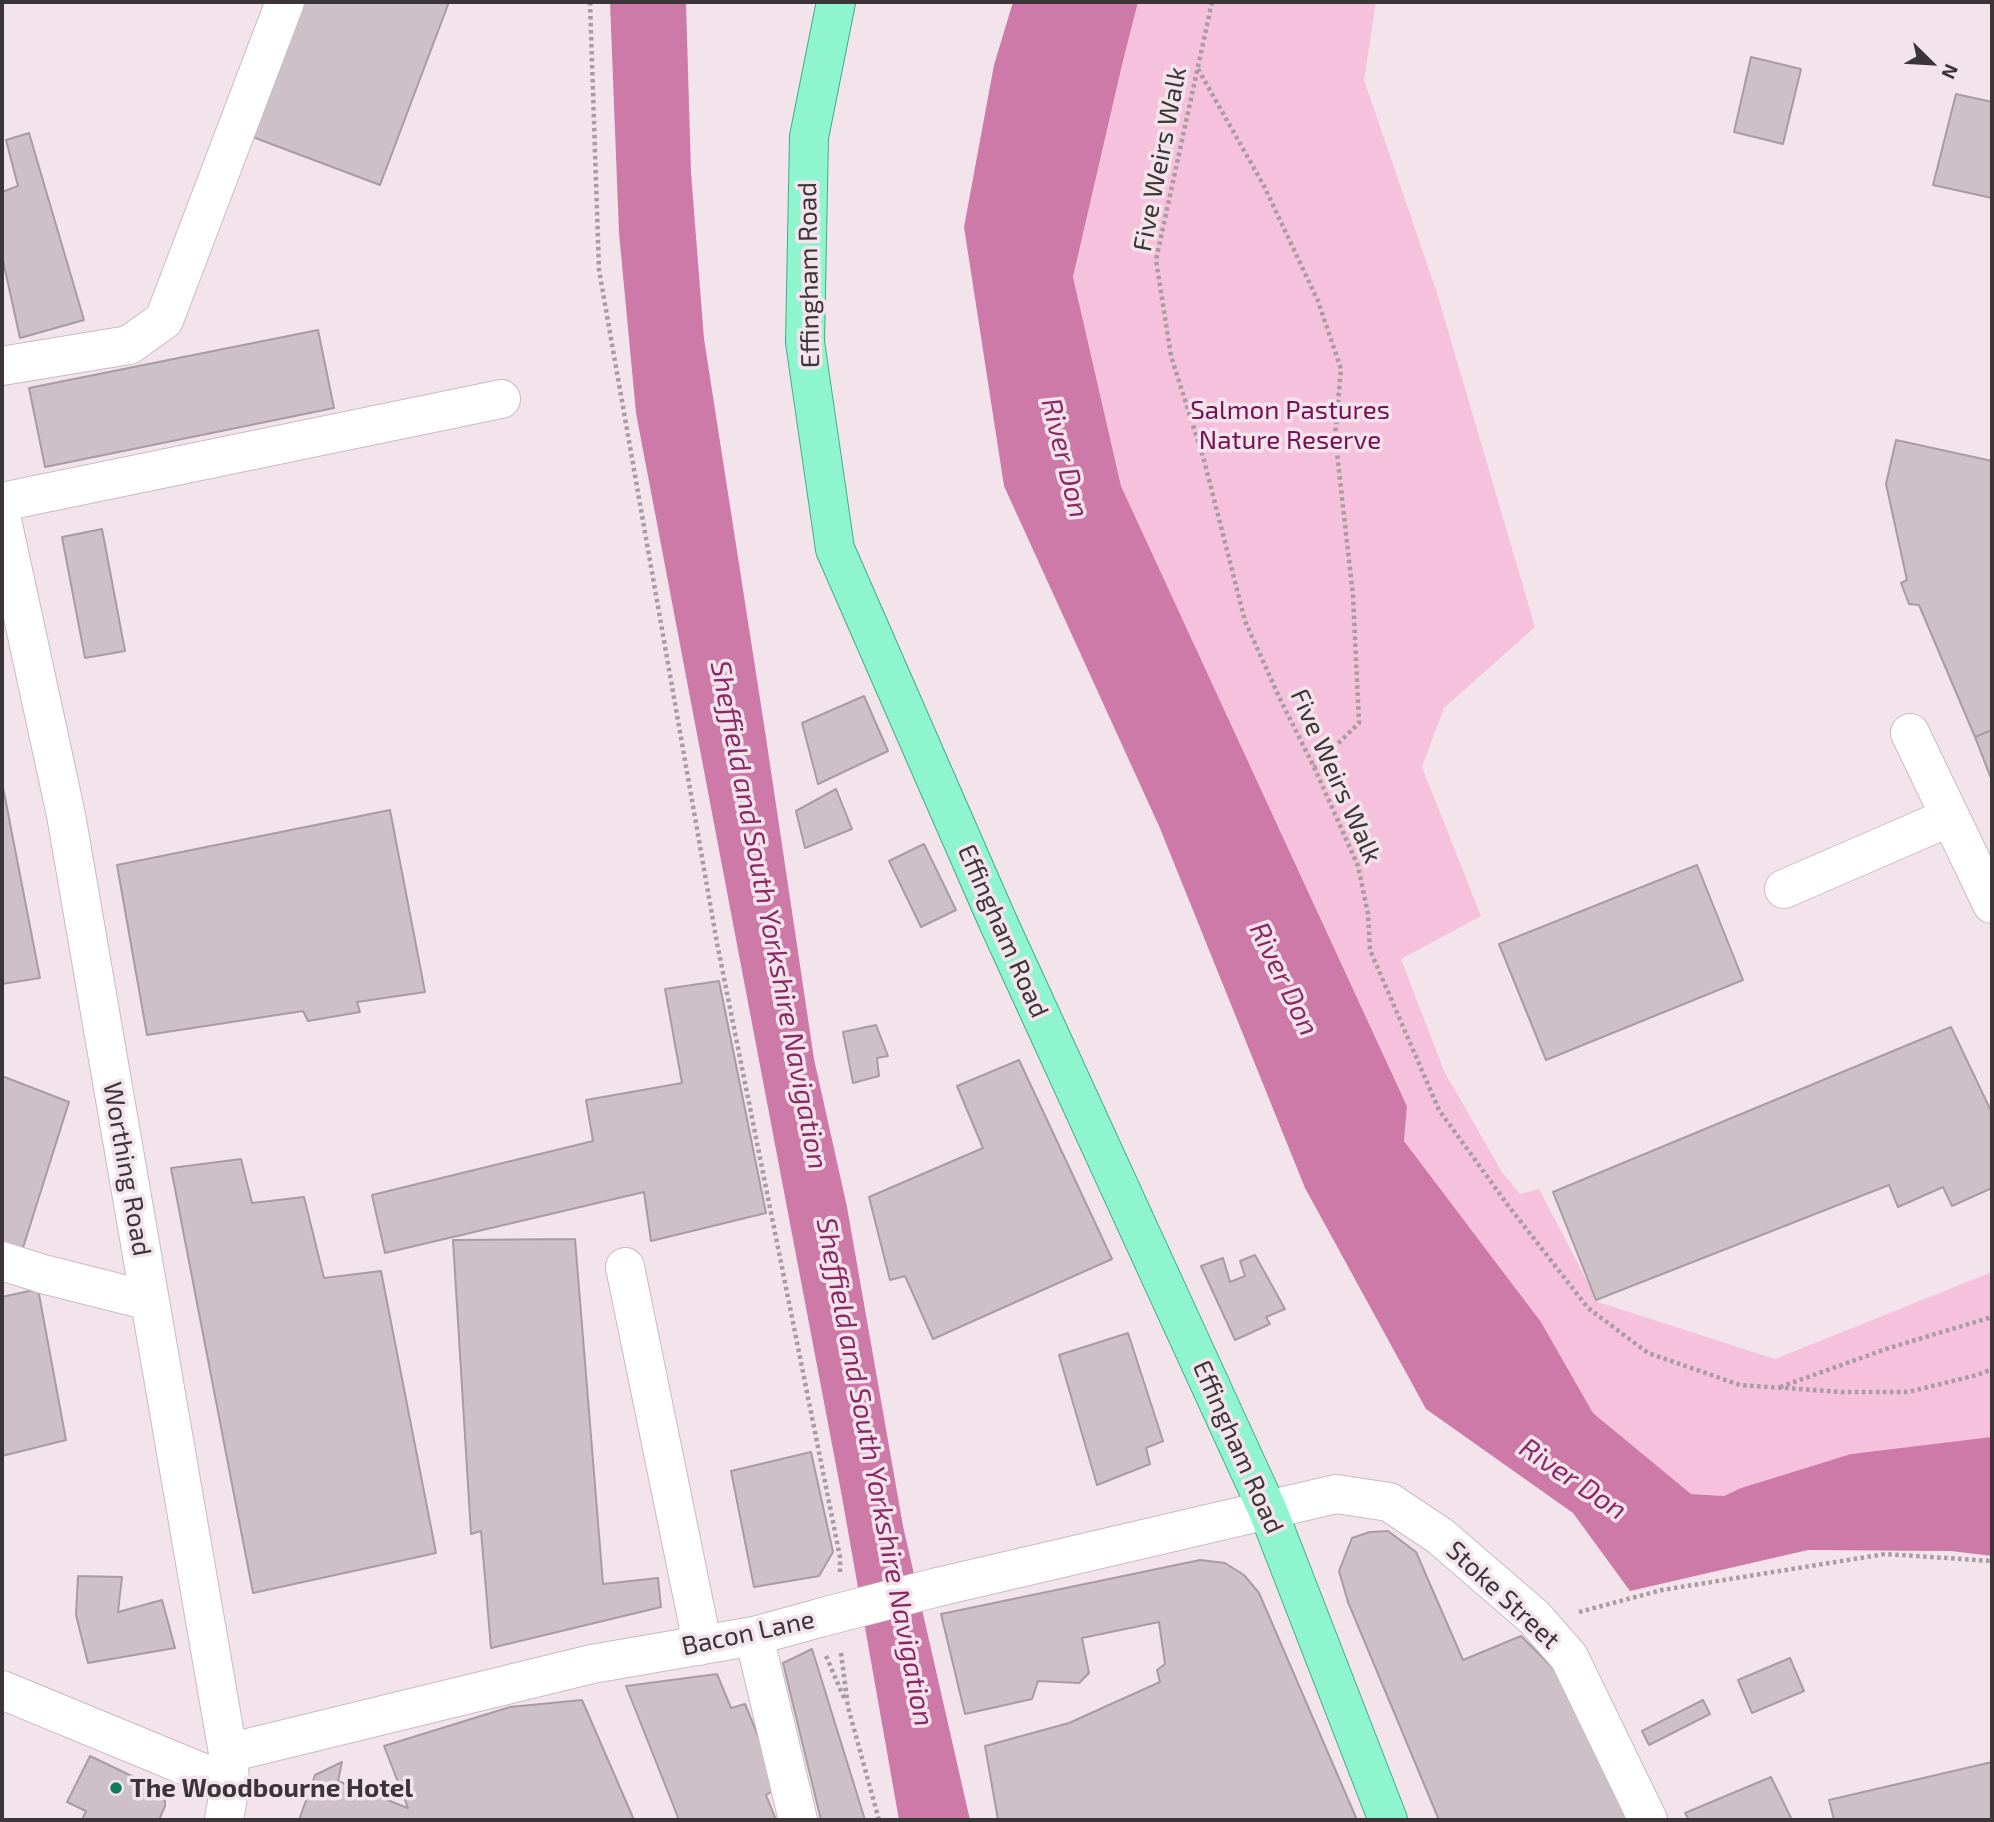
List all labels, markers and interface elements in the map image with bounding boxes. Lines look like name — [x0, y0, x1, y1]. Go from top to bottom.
north arrow — [1896, 28, 1966, 98]
text: N — [1937, 61, 1964, 83]
street label: Five Weirs Walk — [1127, 64, 1193, 254]
street label: Effingham Road — [792, 182, 826, 368]
park label: Salmon Pastures Nature Reserve — [1190, 394, 1390, 456]
water label: River Don — [1034, 395, 1096, 521]
water label: Sheffield and South Yorkshire Navigation — [703, 658, 835, 1172]
street label: Five Weirs Walk — [1284, 684, 1388, 868]
street label: Effingham Road — [951, 840, 1055, 1022]
water label: River Don — [1242, 917, 1326, 1041]
street label: Worthing Road — [96, 1080, 158, 1258]
water label: Sheffield and South Yorkshire Navigation — [809, 1215, 941, 1729]
street label: Effingham Road — [1186, 1356, 1290, 1538]
water label: River Don — [1513, 1431, 1633, 1527]
street label: Stoke Street — [1440, 1535, 1566, 1655]
street label: Bacon Lane — [679, 1604, 817, 1662]
place label: The Woodbourne Hotel — [130, 1772, 413, 1804]
marker: The Woodbourne Hotel — [108, 1780, 124, 1796]

